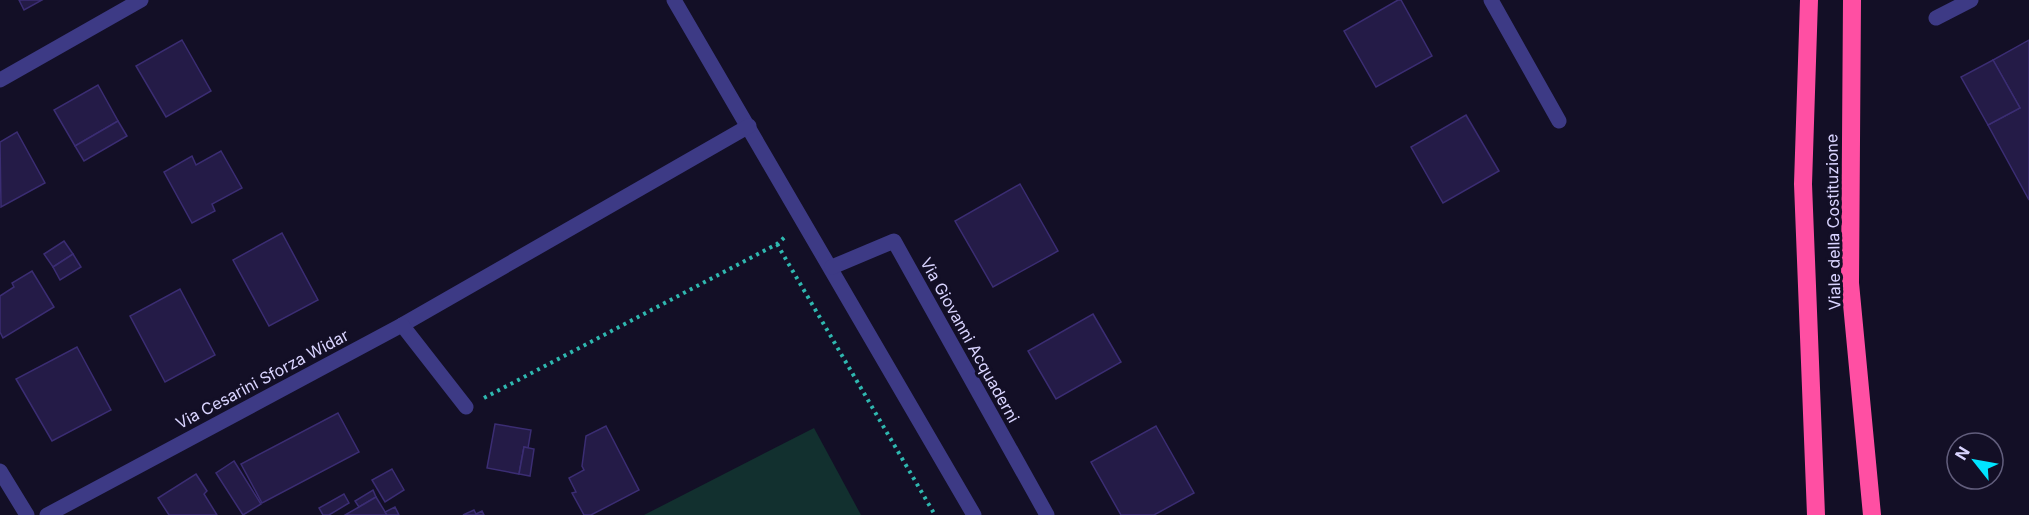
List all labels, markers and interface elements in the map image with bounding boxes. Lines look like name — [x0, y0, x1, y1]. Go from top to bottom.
street label: Viale della Costituzione — [1821, 134, 1845, 310]
street label: Via Giovanni Acquaderni — [916, 254, 1024, 426]
street label: Via Cesarini Sforza Widar — [172, 325, 352, 433]
north arrow — [1945, 431, 2005, 491]
text: N — [1950, 443, 1974, 464]

